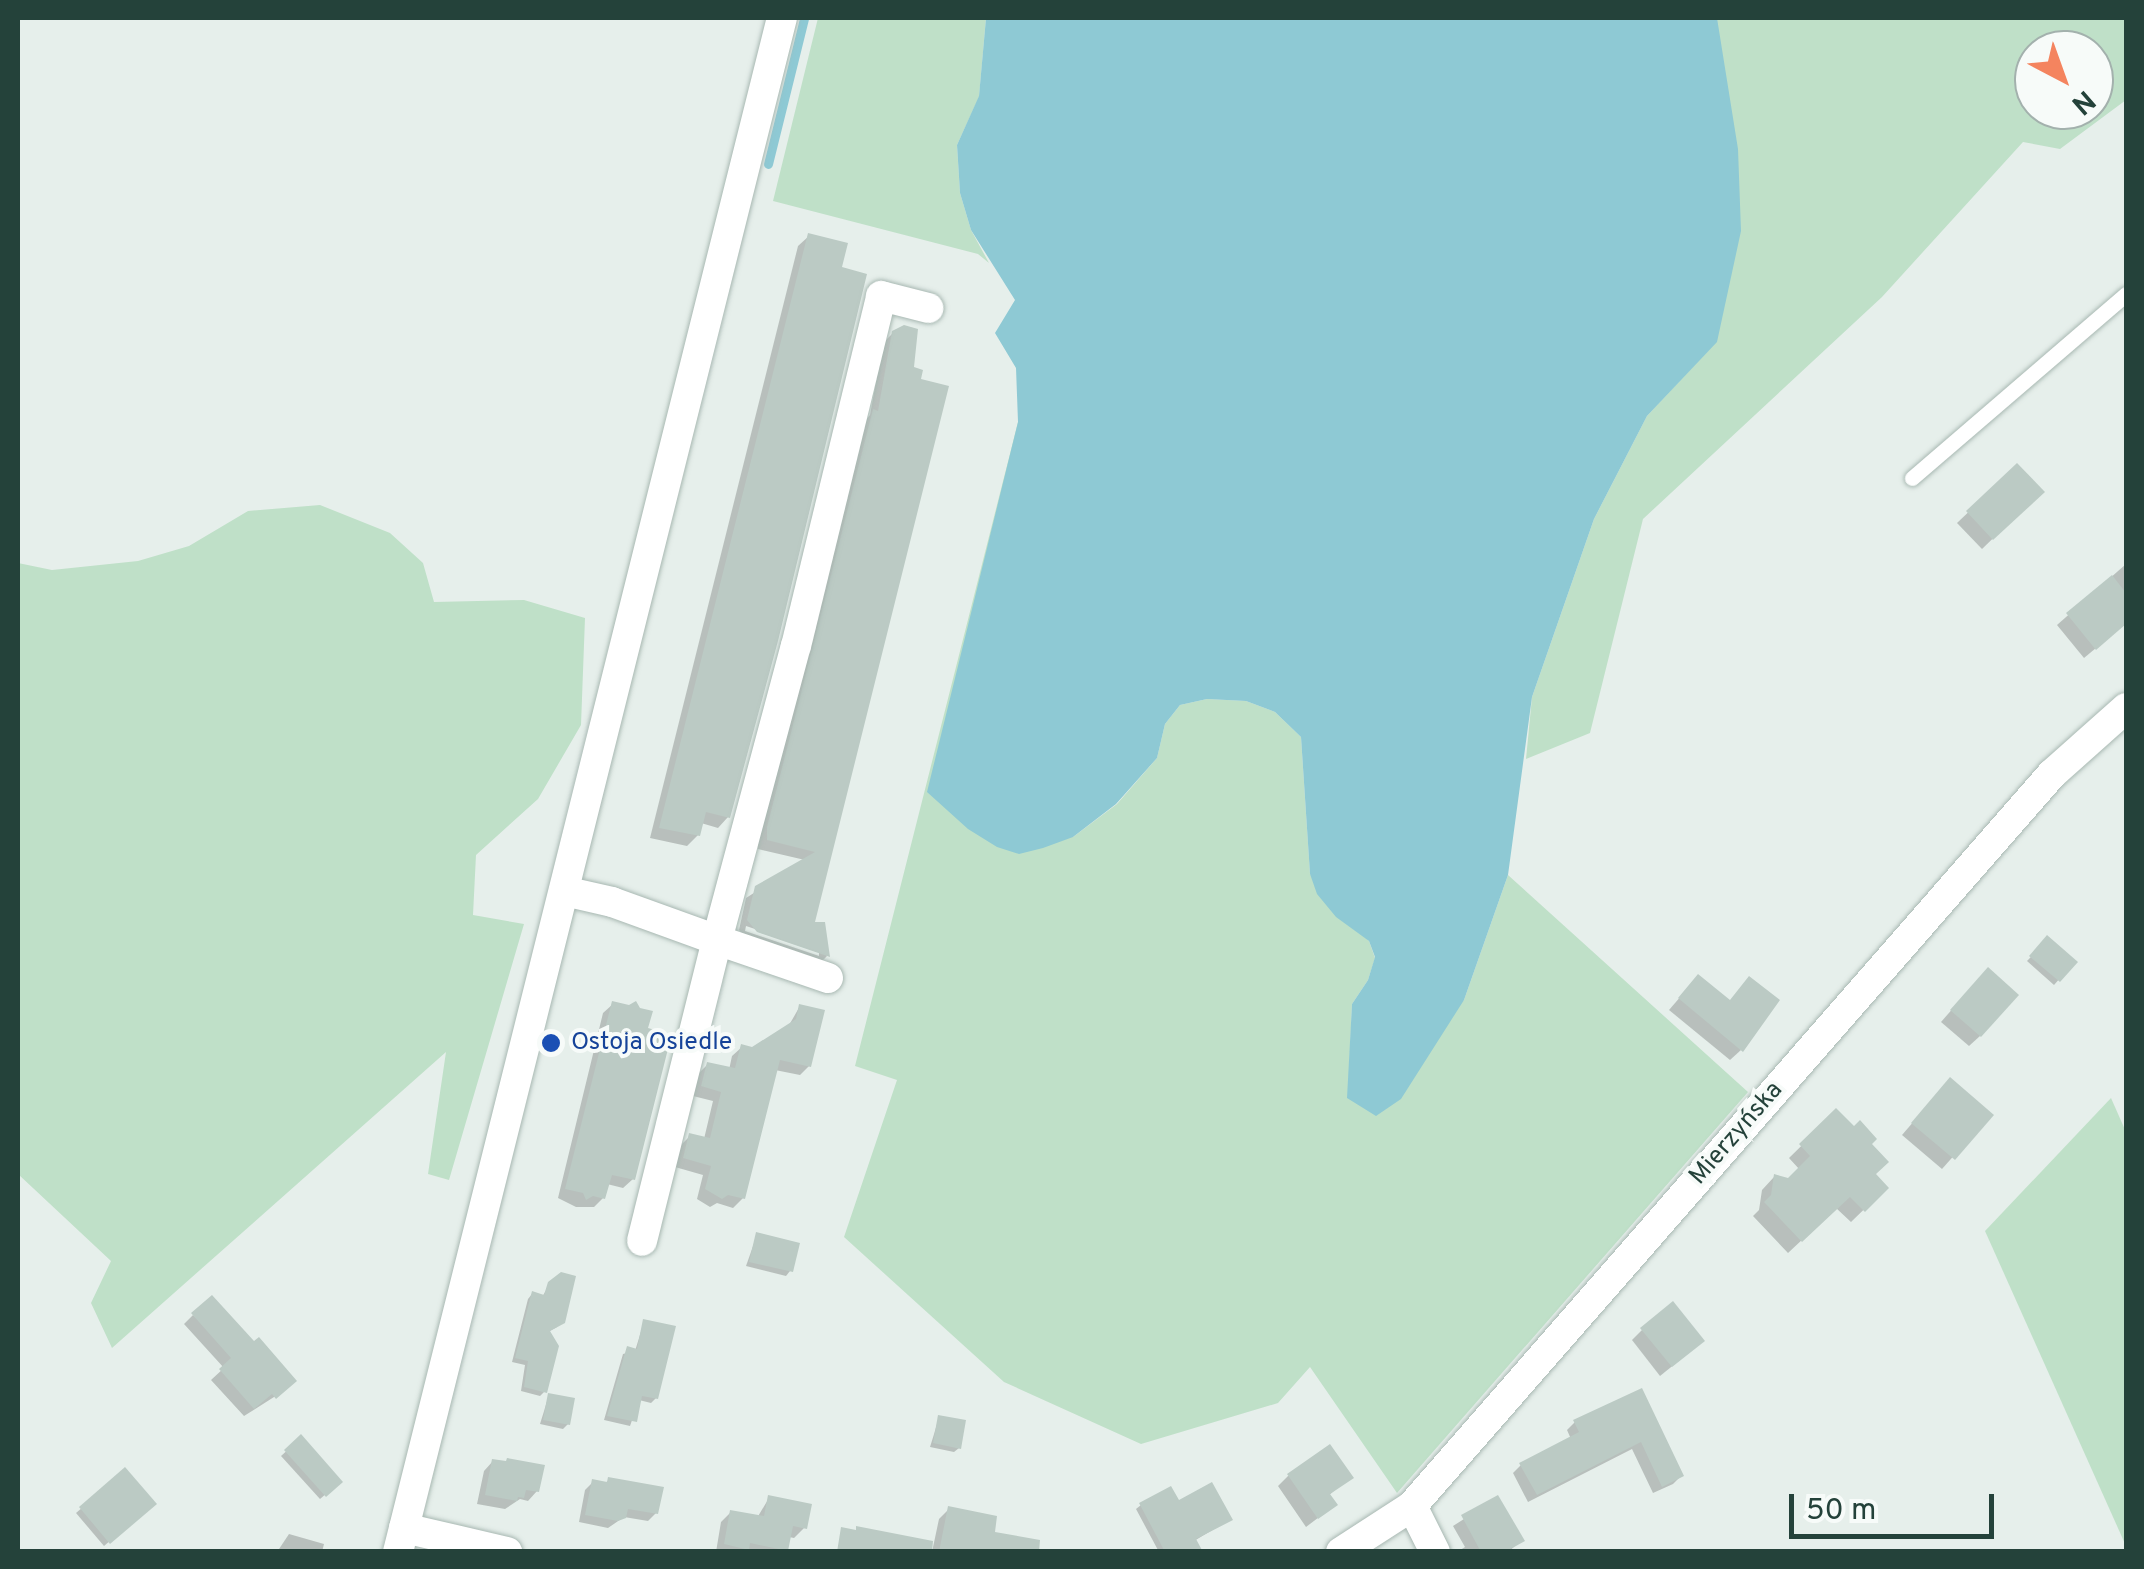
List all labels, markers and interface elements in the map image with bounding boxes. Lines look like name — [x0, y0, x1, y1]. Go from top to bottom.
north arrow — [2014, 30, 2114, 130]
text: N — [2063, 81, 2102, 121]
place label: Ostoja Osiedle — [571, 1028, 732, 1058]
marker: Ostoja Osiedle — [540, 1032, 562, 1054]
street label: Mierzyńska — [1684, 1076, 1790, 1192]
scale bar — [1794, 1474, 1999, 1536]
text: 50 m — [1806, 1493, 1876, 1530]

